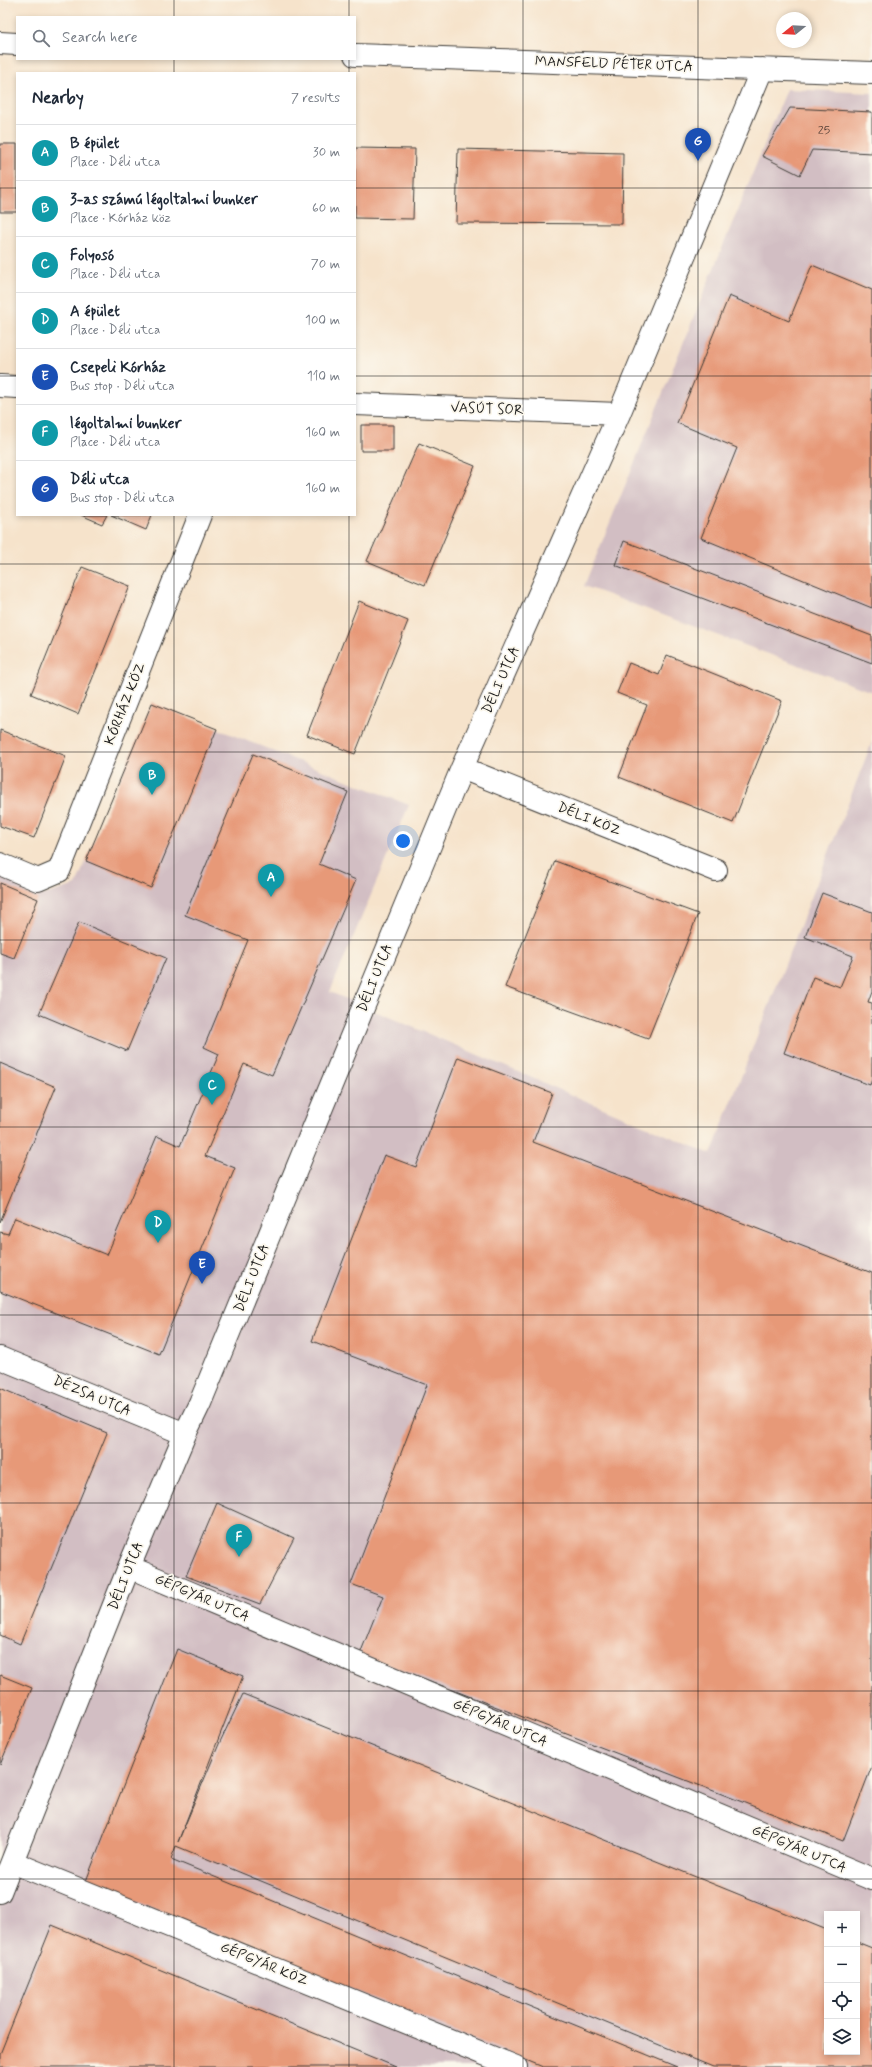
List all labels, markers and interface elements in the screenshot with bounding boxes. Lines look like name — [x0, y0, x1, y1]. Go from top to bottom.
north arrow — [776, 12, 812, 48]
search box — [16, 16, 356, 60]
icon: search — [30, 27, 52, 49]
text: Search here — [62, 28, 138, 48]
street label: MANSFELD PÉTER UTCA — [535, 52, 693, 76]
text: Nearby — [32, 87, 84, 109]
text: 7 results — [291, 90, 340, 107]
house number: 25 — [818, 123, 830, 139]
pin: G — [685, 128, 711, 161]
text: B épület — [70, 134, 119, 154]
text: A — [41, 144, 49, 161]
text: 30 m — [313, 144, 340, 161]
text: Place · Déli utca — [70, 154, 160, 171]
text: 3-as számú légoltalmi bunker — [70, 190, 258, 210]
text: B — [41, 200, 49, 217]
text: 60 m — [312, 200, 340, 217]
text: Place · Kórház köz — [70, 210, 171, 227]
text: Folyosó — [70, 246, 114, 266]
text: C — [40, 256, 50, 273]
text: 70 m — [311, 256, 340, 273]
text: Place · Déli utca — [70, 266, 160, 283]
text: A épület — [70, 302, 120, 322]
text: D — [41, 312, 49, 329]
text: 100 m — [305, 312, 340, 329]
text: Place · Déli utca — [70, 322, 160, 339]
text: Csepeli Kórház — [70, 358, 166, 378]
text: E — [41, 368, 49, 385]
text: 110 m — [307, 368, 340, 385]
text: Bus stop · Déli utca — [70, 378, 175, 395]
street label: VASÚT SOR — [450, 399, 524, 419]
text: légoltalmi bunker — [70, 414, 182, 434]
text: F — [42, 424, 48, 441]
text: 160 m — [305, 424, 340, 441]
text: Place · Déli utca — [70, 434, 160, 451]
text: Déli utca — [70, 470, 130, 490]
text: G — [41, 480, 49, 497]
text: 160 m — [305, 480, 340, 497]
text: Bus stop · Déli utca — [70, 490, 175, 507]
street label: DÉLI UTCA — [478, 643, 524, 717]
street label: KÓRHÁZ KÖZ — [100, 660, 150, 748]
pin: B — [139, 762, 165, 795]
street label: DÉLI KÖZ — [555, 798, 624, 840]
your location — [393, 831, 413, 851]
pin: A — [258, 864, 284, 897]
street label: DÉLI UTCA — [353, 941, 397, 1015]
pin: C — [199, 1072, 225, 1105]
pin: D — [145, 1210, 171, 1243]
street label: DÉLI UTCA — [230, 1241, 274, 1315]
pin: E — [189, 1251, 215, 1284]
street label: DÉZSA UTCA — [50, 1371, 134, 1421]
pin: F — [226, 1524, 252, 1557]
street label: DÉLI UTCA — [104, 1539, 148, 1613]
street label: GÉPGYÁR UTCA — [152, 1570, 252, 1626]
street label: GÉPGYÁR UTCA — [450, 1695, 550, 1751]
street label: GÉPGYÁR UTCA — [749, 1821, 849, 1877]
map controls — [824, 1911, 860, 2055]
button: + — [824, 1911, 860, 1947]
street label: GÉPGYÁR KÖZ — [218, 1938, 311, 1990]
button: − — [824, 1947, 860, 1983]
button: locate — [824, 1983, 860, 2019]
button: layers — [824, 2019, 860, 2055]

